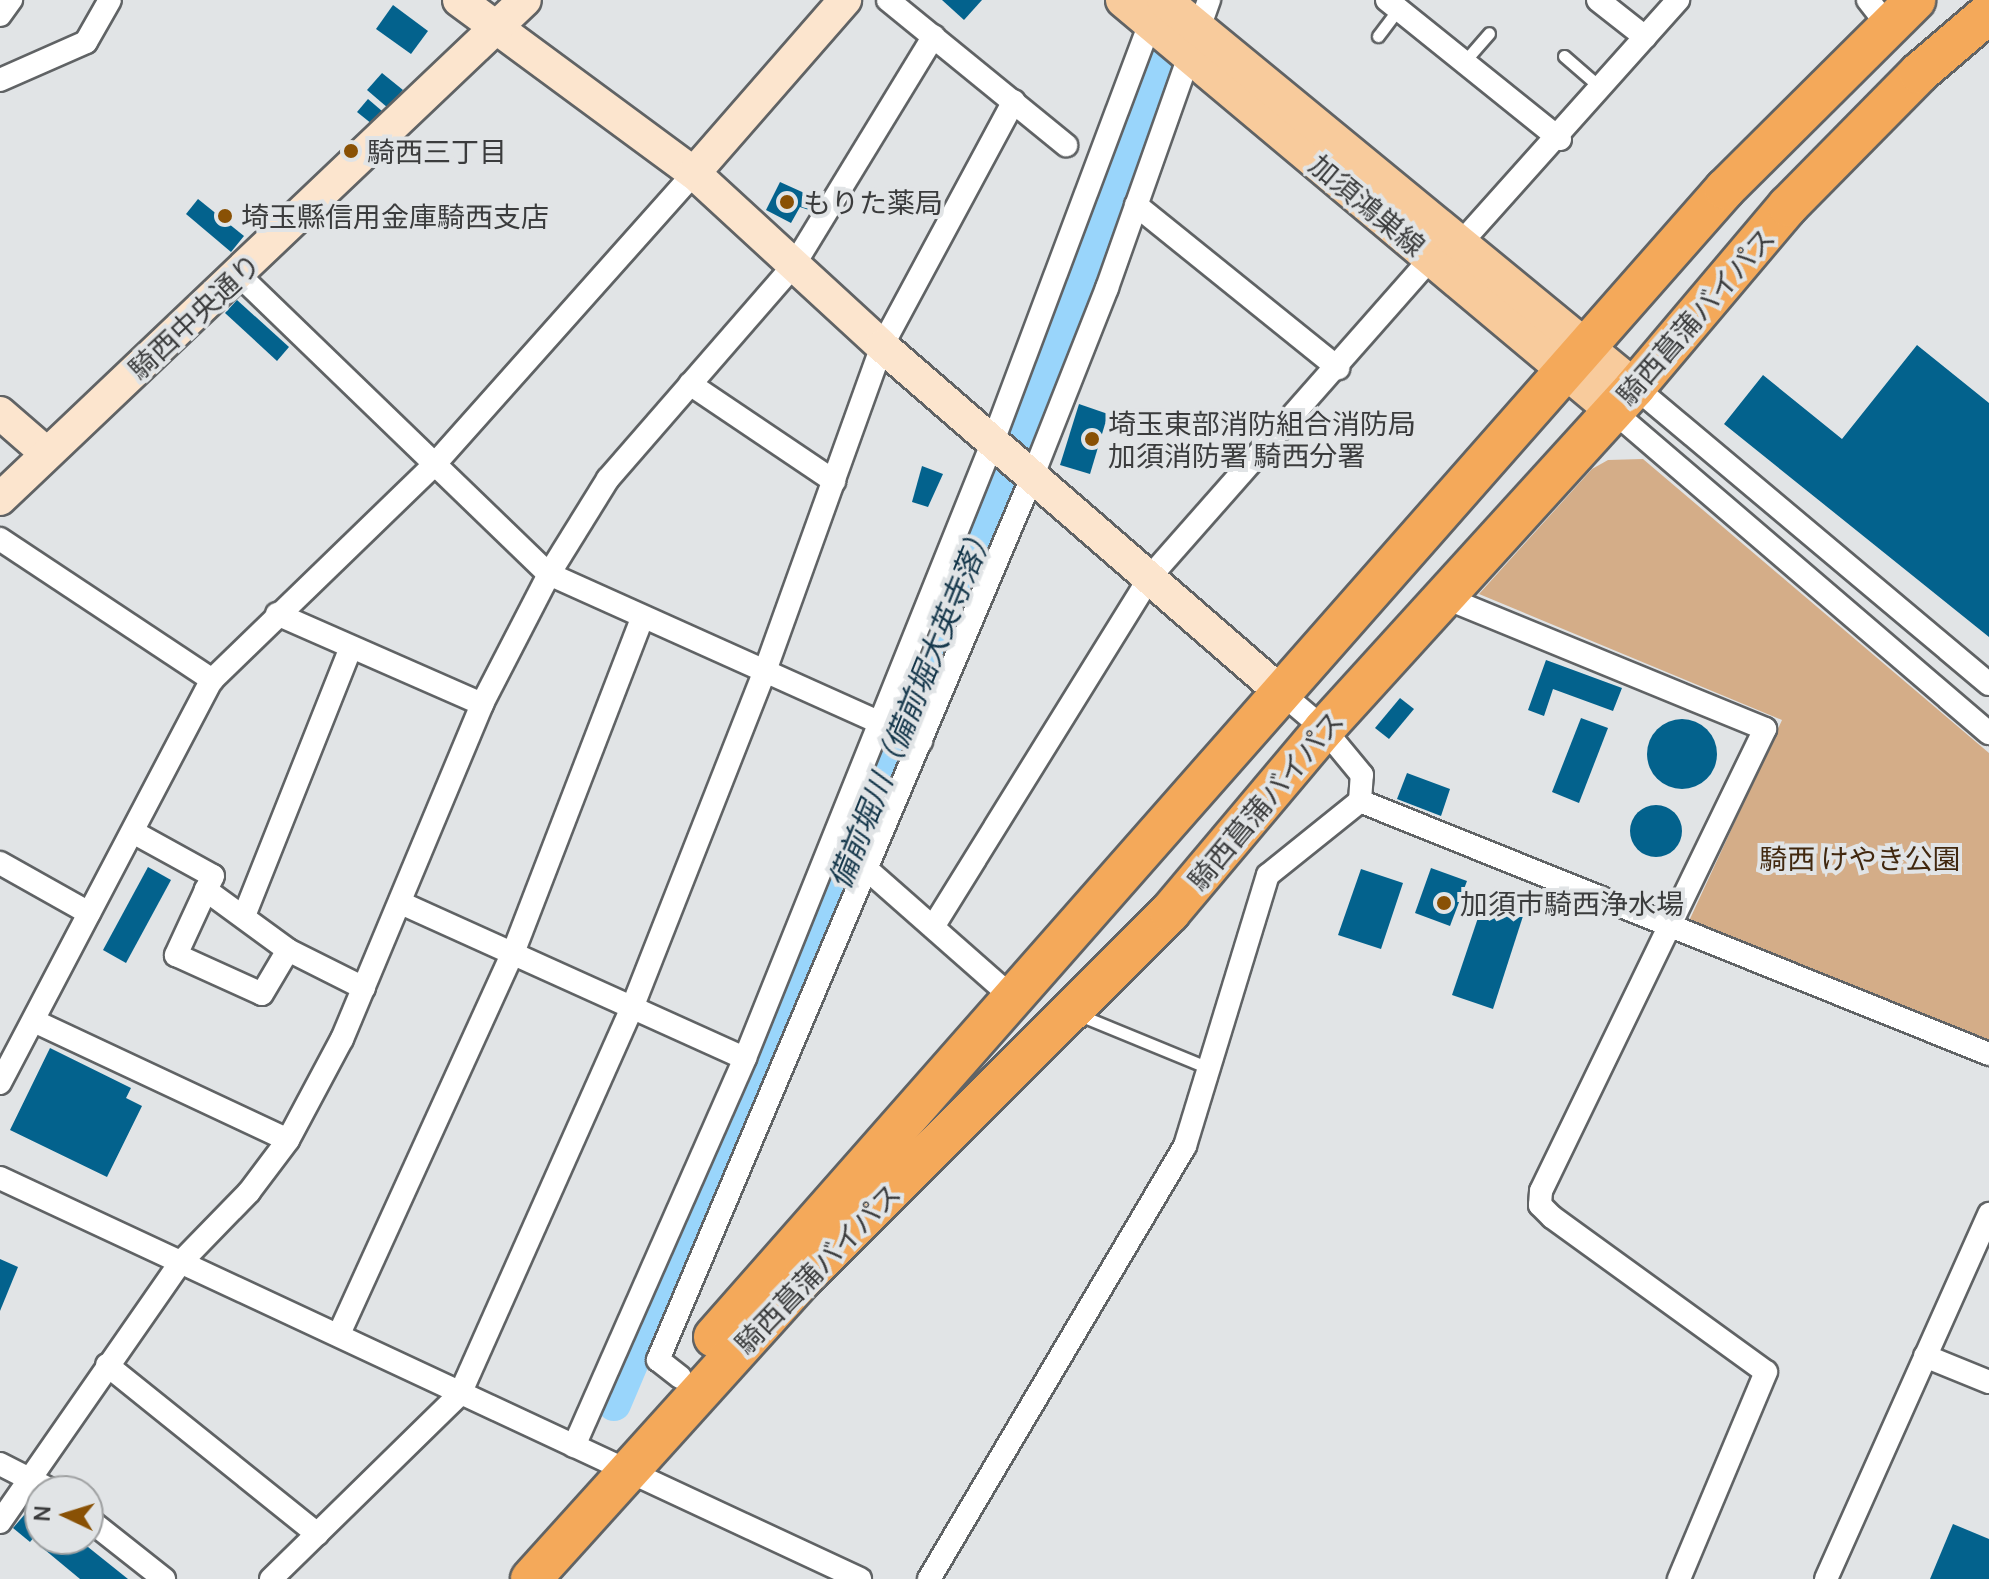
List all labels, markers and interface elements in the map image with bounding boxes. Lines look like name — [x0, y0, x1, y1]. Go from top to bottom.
place label: 騎西三丁目 — [367, 134, 507, 168]
marker: 騎西三丁目 — [342, 142, 360, 160]
street label: 加須鴻巣線 — [1304, 147, 1432, 263]
place label: もりた薬局 — [803, 185, 943, 219]
marker: もりた薬局 — [778, 193, 796, 211]
place label: 埼玉縣信用金庫騎西支店 — [241, 199, 549, 233]
marker: 埼玉縣信用金庫騎西支店 — [216, 207, 234, 225]
street label: 騎西菖蒲バイパス — [1609, 220, 1781, 412]
street label: 騎西中央通り — [121, 246, 267, 386]
place label: 埼玉東部消防組合消防局 加須消防署 騎西分署 — [1108, 406, 1416, 472]
marker: 埼玉東部消防組合消防局 加須消防署 騎西分署 — [1083, 430, 1101, 448]
water label: 備前堀川（備前堀大英寺落） — [821, 518, 1001, 894]
street label: 騎西菖蒲バイパス — [1180, 703, 1350, 897]
park label: 騎西 けやき公園 — [1759, 841, 1961, 875]
place label: 加須市騎西浄水場 — [1460, 886, 1684, 920]
marker: 加須市騎西浄水場 — [1435, 894, 1453, 912]
street label: 騎西菖蒲バイパス — [727, 1176, 907, 1360]
north arrow — [24, 1475, 104, 1555]
text: N — [27, 1505, 58, 1522]

